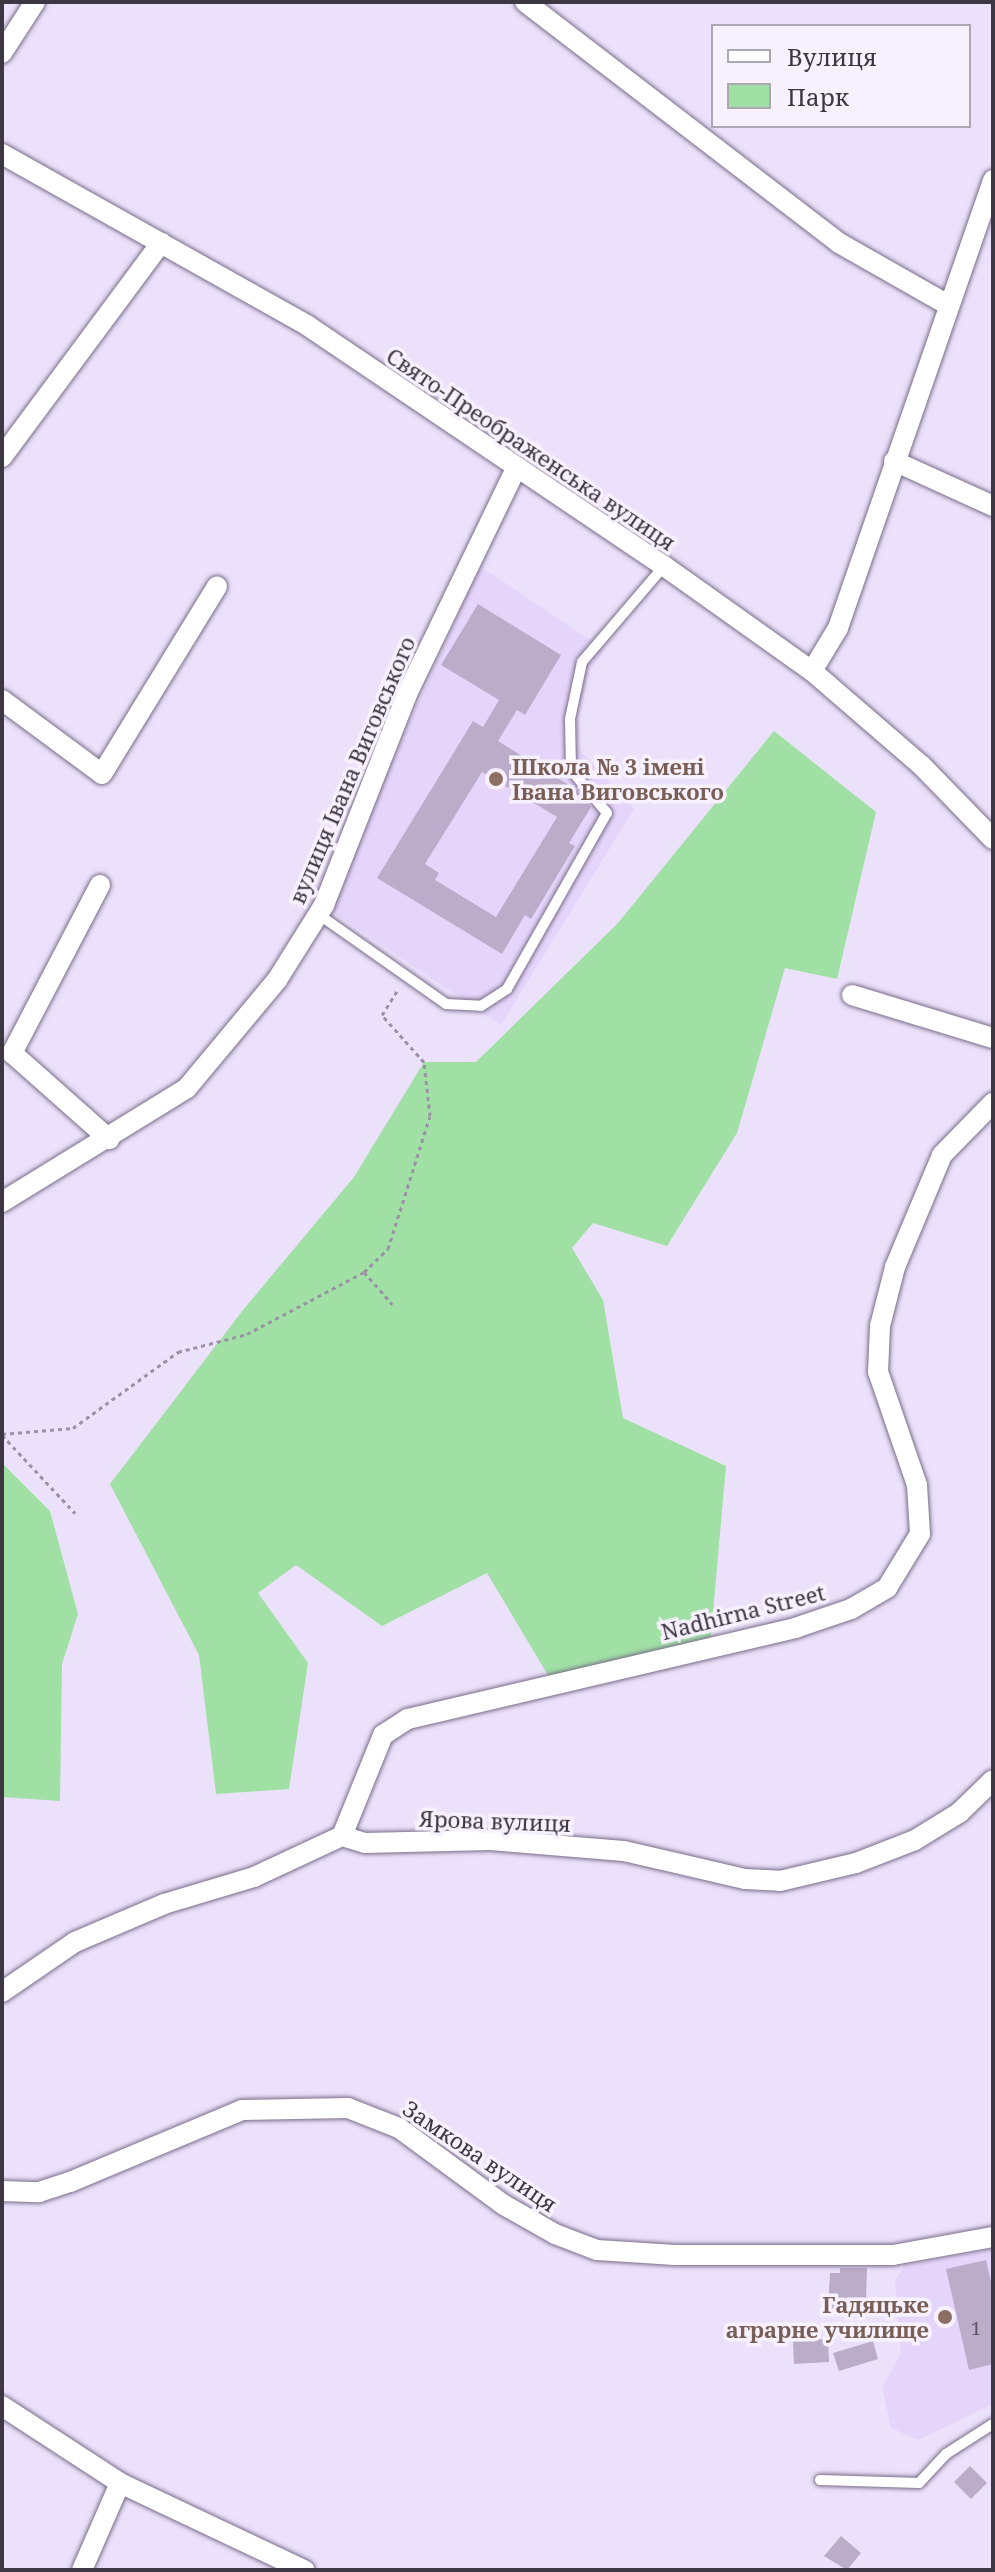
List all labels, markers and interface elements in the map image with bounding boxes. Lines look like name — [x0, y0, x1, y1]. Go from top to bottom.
legend — [711, 24, 971, 128]
text: Вулиця — [787, 40, 877, 73]
text: Парк — [787, 80, 849, 113]
street label: Свято-Преображенська вулиця — [382, 342, 680, 556]
street label: вулиця Івана Виговського — [284, 632, 420, 908]
place label: Школа № 3 імені Івана Виговського — [512, 753, 724, 804]
marker: Школа № 3 імені Івана Виговського — [487, 770, 505, 788]
street label: Nadhirna Street — [658, 1579, 828, 1645]
street label: Ярова вулиця — [419, 1805, 571, 1837]
street label: Замкова вулиця — [398, 2095, 562, 2217]
place label: Гадяцьке аграрне училище — [726, 2291, 929, 2342]
marker: Гадяцьке аграрне училище — [936, 2308, 954, 2326]
house number: 1 — [971, 2317, 981, 2339]

